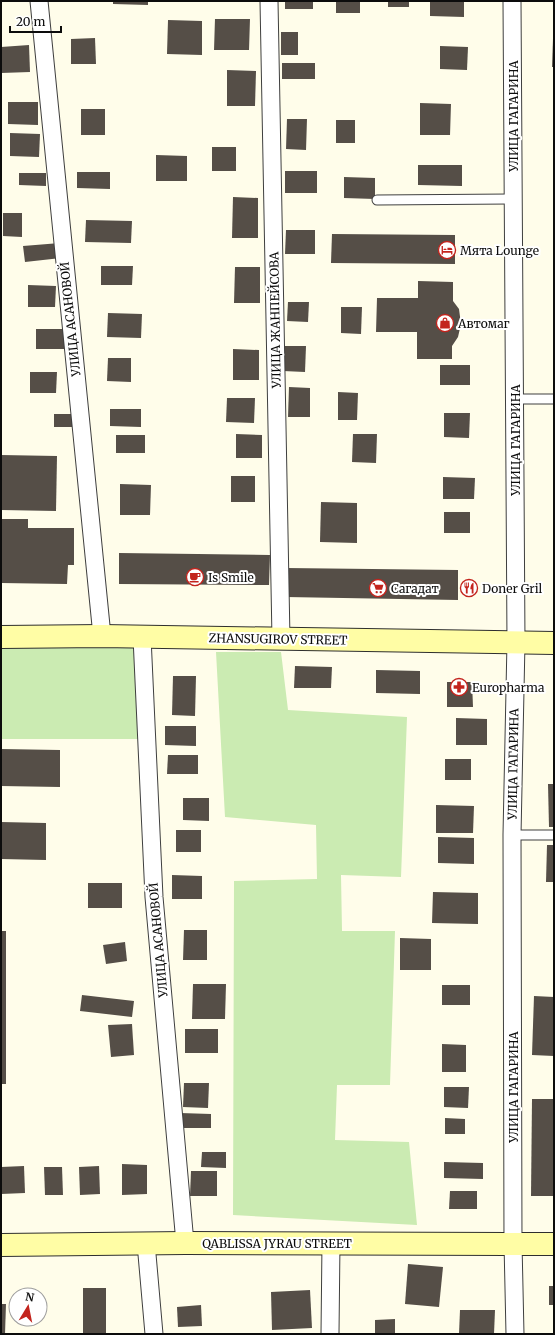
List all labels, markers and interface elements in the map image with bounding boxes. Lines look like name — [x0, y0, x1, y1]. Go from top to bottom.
scale bar — [10, 8, 61, 34]
text: 20 m — [16, 14, 45, 29]
street label: УЛИЦА ГАГАРИНА — [506, 60, 521, 173]
hotel icon: Мята Lounge — [437, 240, 457, 260]
place label: Мята Lounge — [460, 243, 539, 258]
street label: УЛИЦА ЖАНПЕЙСОВА — [266, 251, 284, 389]
street label: УЛИЦА АСАНОВОЙ — [56, 261, 84, 378]
shop icon: Автомаг — [435, 313, 455, 333]
place label: Автомаг — [457, 316, 510, 331]
street label: УЛИЦА ГАГАРИНА — [508, 384, 523, 497]
cafe icon: Is Smile — [185, 567, 205, 587]
place label: Is Smile — [208, 570, 254, 585]
supermarket icon: Сагадат — [368, 578, 388, 598]
restaurant icon: Doner Gril — [459, 578, 479, 598]
place label: Сагадат — [391, 581, 439, 596]
place label: Doner Gril — [482, 581, 543, 596]
street label: ZHANSUGIROV STREET — [208, 630, 348, 648]
pharmacy icon: Europharma — [449, 677, 469, 697]
place label: Europharma — [472, 680, 545, 695]
street label: УЛИЦА ГАГАРИНА — [505, 708, 521, 821]
street label: УЛИЦА АСАНОВОЙ — [145, 882, 171, 999]
street label: УЛИЦА ГАГАРИНА — [506, 1031, 521, 1144]
street label: QABLISSA JYRAU STREET — [202, 1236, 352, 1251]
north arrow — [8, 1287, 48, 1327]
text: N — [24, 1290, 36, 1305]

